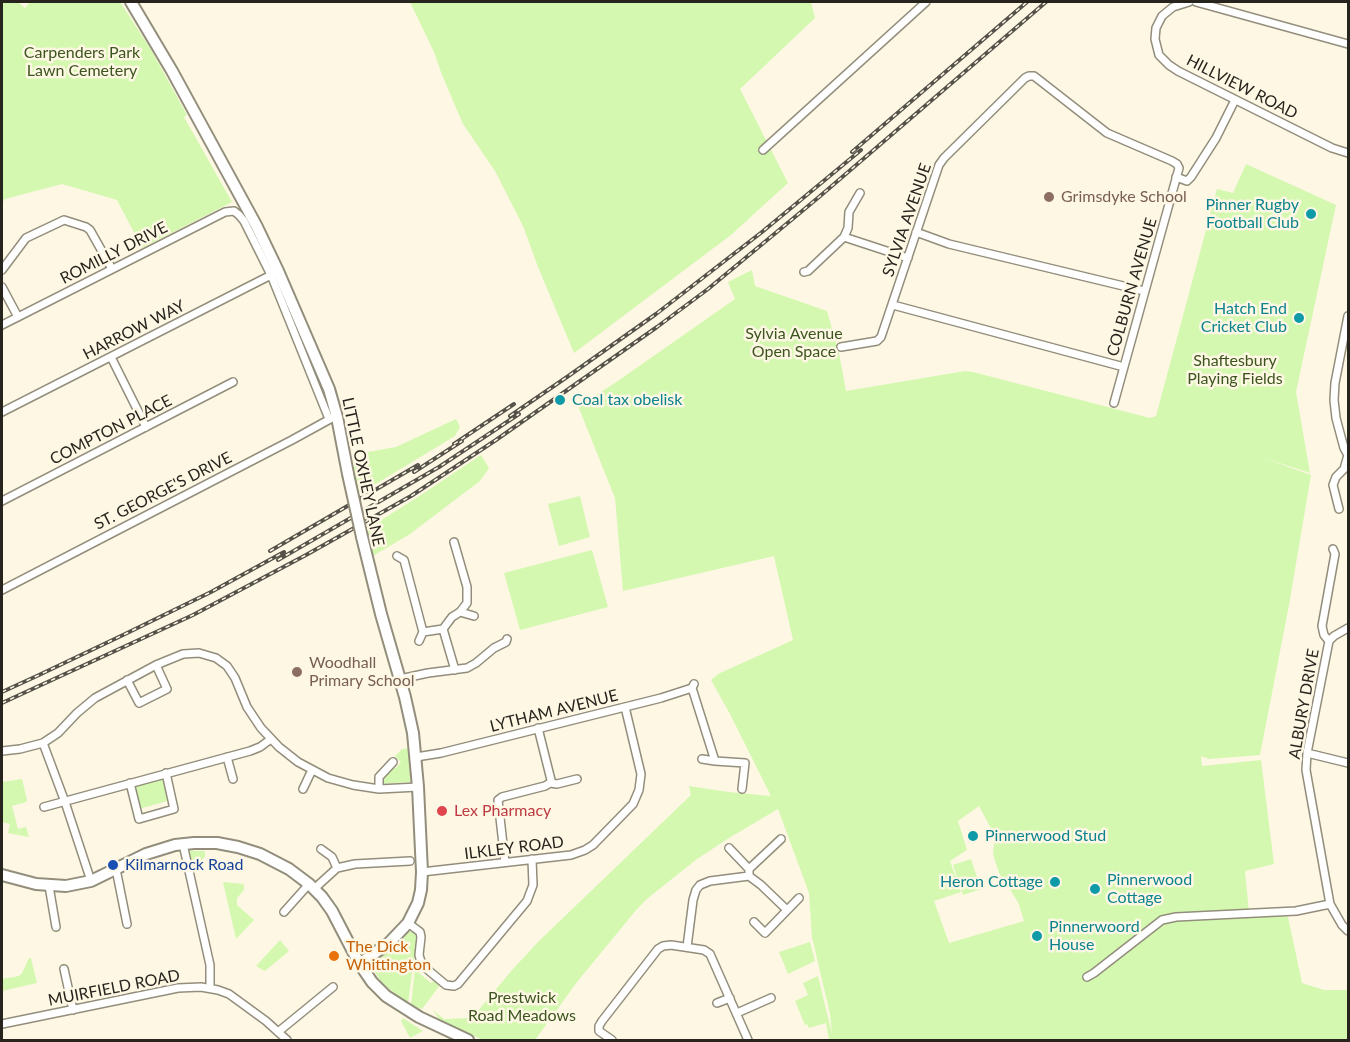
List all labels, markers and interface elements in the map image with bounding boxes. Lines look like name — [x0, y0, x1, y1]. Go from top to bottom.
park label: Carpenders Park Lawn Cemetery — [24, 43, 140, 81]
street label: HILLVIEW ROAD — [1183, 51, 1301, 123]
street label: SYLVIA AVENUE — [879, 161, 935, 279]
place label: Grimsdyke School — [1061, 187, 1187, 207]
marker: Grimsdyke School — [1042, 190, 1056, 204]
place label: Pinner Rugby Football Club — [1205, 195, 1299, 233]
marker: Pinner Rugby Football Club — [1304, 207, 1318, 221]
street label: COLBURN AVENUE — [1103, 216, 1161, 358]
street label: ROMILLY DRIVE — [57, 218, 171, 288]
street label: HARROW WAY — [80, 296, 188, 364]
place label: Hatch End Cricket Club — [1201, 299, 1287, 337]
marker: Hatch End Cricket Club — [1292, 311, 1306, 325]
park label: Sylvia Avenue Open Space — [745, 324, 843, 362]
park label: Shaftesbury Playing Fields — [1187, 351, 1283, 389]
place label: Coal tax obelisk — [572, 390, 682, 410]
street label: COMPTON PLACE — [47, 391, 175, 469]
marker: Coal tax obelisk — [553, 393, 567, 407]
street label: LITTLE OXHEY LANE — [338, 396, 388, 548]
street label: ST. GEORGE'S DRIVE — [91, 448, 235, 534]
street label: ALBURY DRIVE — [1285, 647, 1323, 761]
place label: Woodhall Primary School — [309, 653, 415, 691]
marker: Woodhall Primary School — [290, 665, 304, 679]
street label: LYTHAM AVENUE — [488, 686, 620, 736]
place label: Lex Pharmacy — [454, 801, 551, 821]
marker: Lex Pharmacy — [435, 804, 449, 818]
place label: Pinnerwood Stud — [985, 826, 1106, 846]
marker: Pinnerwood Stud — [966, 829, 980, 843]
street label: ILKLEY ROAD — [463, 832, 565, 864]
place label: Kilmarnock Road — [125, 855, 244, 875]
marker: Kilmarnock Road — [106, 858, 120, 872]
place label: Pinnerwood Cottage — [1107, 870, 1192, 908]
place label: Heron Cottage — [940, 872, 1043, 892]
marker: Heron Cottage — [1048, 875, 1062, 889]
marker: Pinnerwood Cottage — [1088, 882, 1102, 896]
place label: Pinnerwoord House — [1049, 917, 1140, 955]
marker: Pinnerwoord House — [1030, 929, 1044, 943]
place label: The Dick Whittington — [346, 937, 431, 975]
marker: The Dick Whittington — [327, 949, 341, 963]
street label: MUIRFIELD ROAD — [47, 966, 181, 1010]
park label: Prestwick Road Meadows — [468, 988, 576, 1026]

